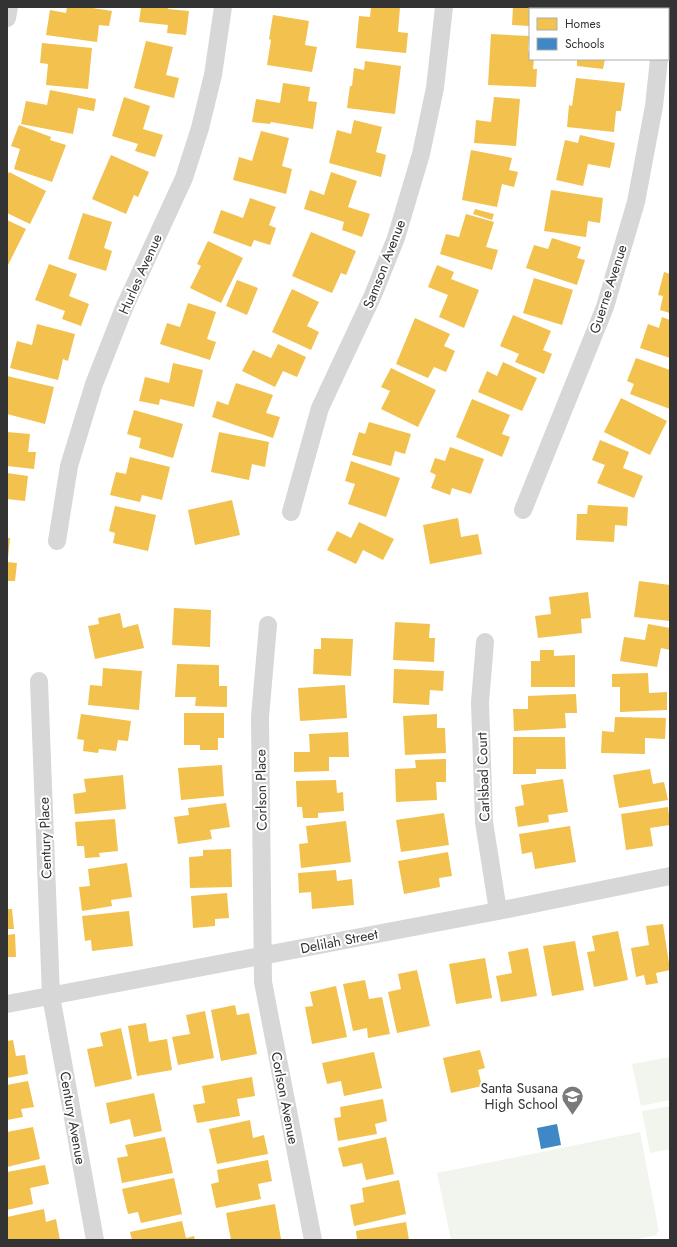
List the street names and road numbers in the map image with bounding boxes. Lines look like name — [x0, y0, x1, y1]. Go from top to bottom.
street label: Samson Avenue — [358, 217, 410, 311]
street label: Hurles Avenue — [113, 231, 167, 317]
street label: Guerne Avenue — [584, 242, 632, 336]
street label: Carlsbad Court — [471, 731, 495, 822]
street label: Corlson Place — [250, 749, 272, 831]
street label: Century Place — [34, 797, 56, 879]
street label: Delilah Street — [299, 924, 380, 958]
street label: Corlson Avenue — [266, 1050, 304, 1146]
street label: Century Avenue — [55, 1070, 91, 1166]

